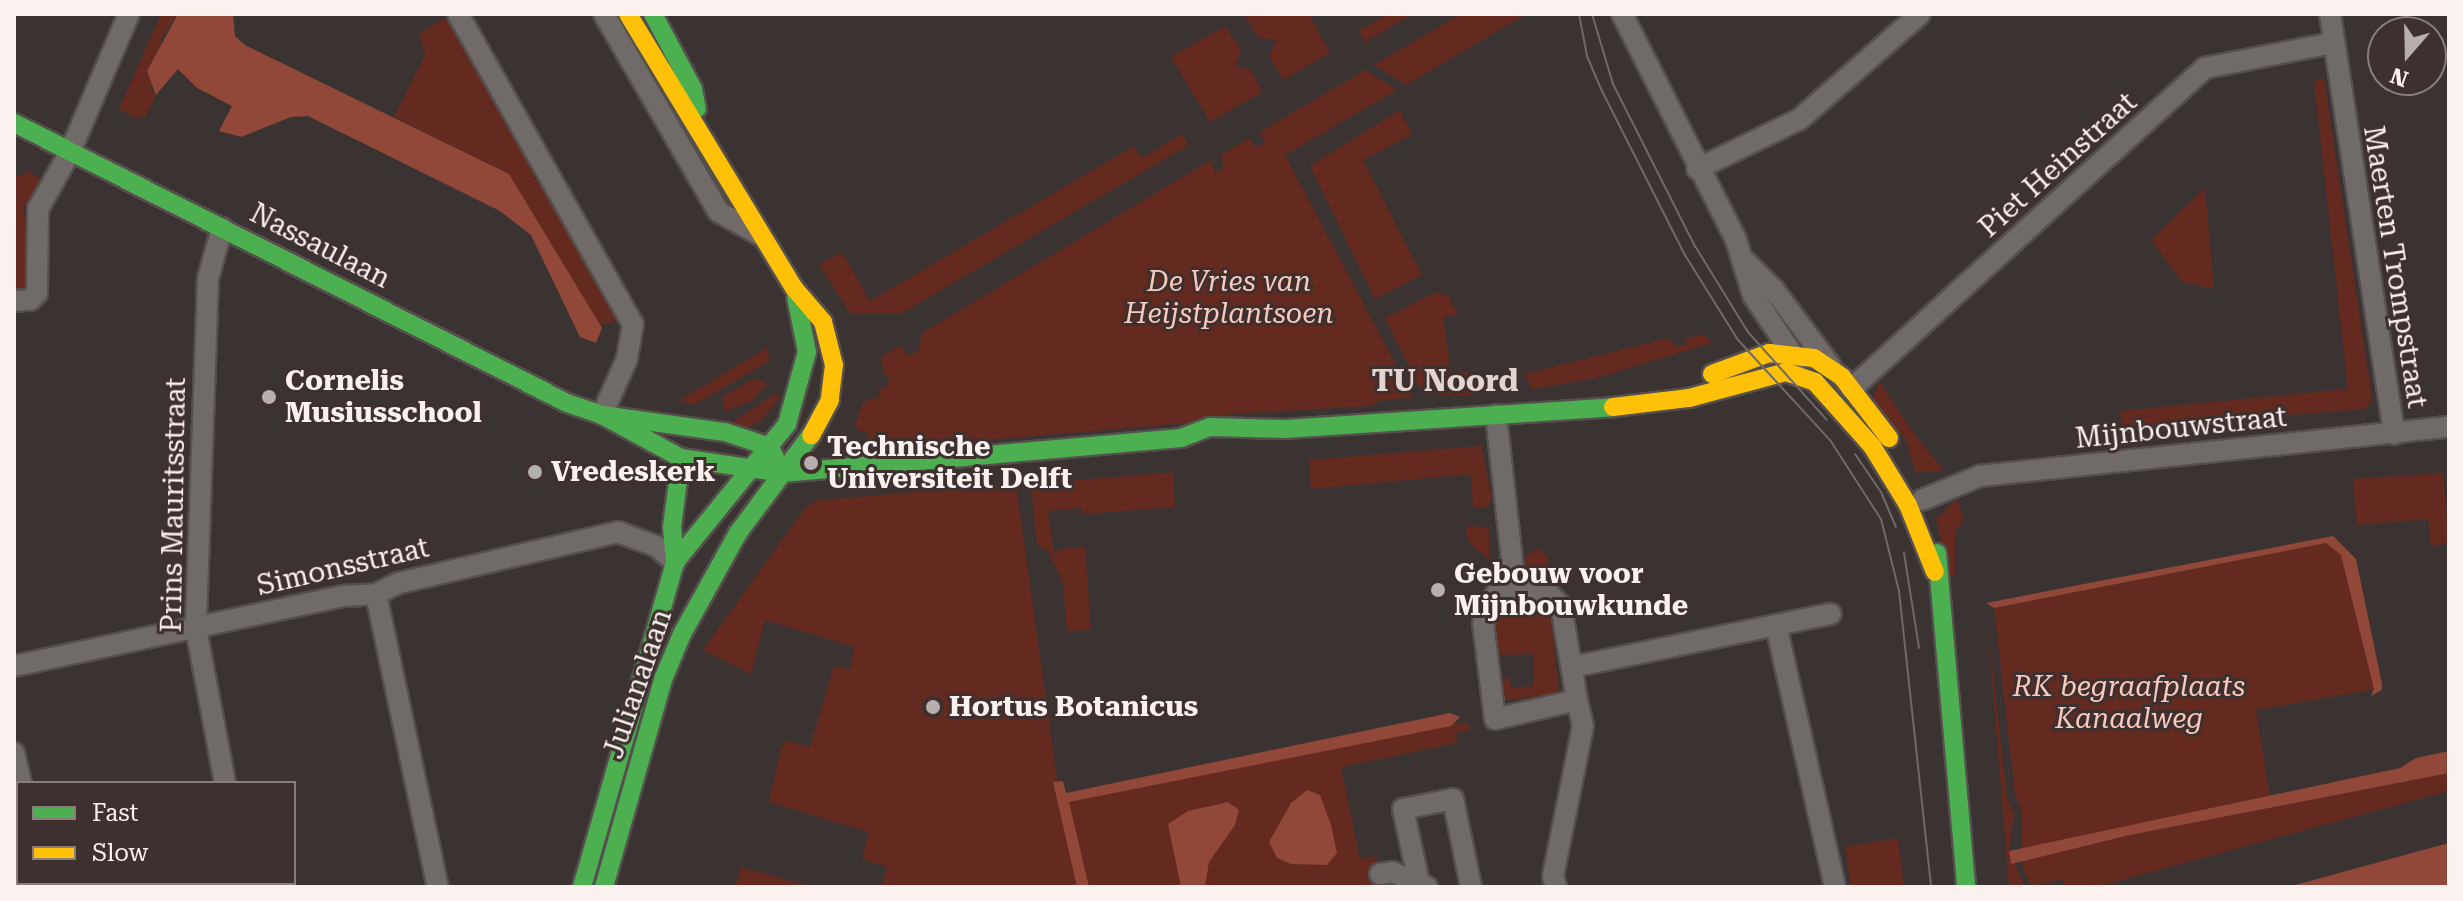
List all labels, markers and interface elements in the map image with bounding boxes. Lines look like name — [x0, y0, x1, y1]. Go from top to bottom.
north arrow — [2367, 16, 2447, 96]
text: N — [2387, 63, 2412, 92]
street label: Piet Heinstraat — [1972, 85, 2144, 245]
street label: Maerten Trompstraat — [2356, 124, 2434, 410]
street label: Nassaulaan — [244, 196, 396, 296]
park label: De Vries van Heijstplantsoen — [1124, 265, 1334, 331]
district label: TU Noord — [1371, 363, 1519, 399]
place label: Cornelis Musiusschool — [285, 364, 482, 430]
street label: Prins Mauritsstraat — [155, 377, 193, 633]
marker: Cornelis Musiusschool — [260, 388, 278, 406]
street label: Mijnbouwstraat — [2074, 400, 2288, 456]
place label: Technische Universiteit Delft — [827, 430, 1072, 496]
marker: Technische Universiteit Delft — [802, 454, 820, 472]
place label: Vredeskerk — [551, 455, 715, 489]
marker: Vredeskerk — [526, 463, 544, 481]
street label: Simonsstraat — [254, 531, 432, 603]
place label: Gebouw voor Mijnbouwkunde — [1454, 557, 1688, 623]
marker: Gebouw voor Mijnbouwkunde — [1429, 581, 1447, 599]
street label: Julianalaan — [597, 605, 679, 763]
park label: RK begraafplaats Kanaalweg — [2013, 670, 2245, 736]
place label: Hortus Botanicus — [949, 690, 1198, 724]
marker: Hortus Botanicus — [924, 698, 942, 716]
legend — [16, 781, 296, 885]
text: Fast — [92, 799, 139, 827]
text: Slow — [92, 839, 148, 867]

